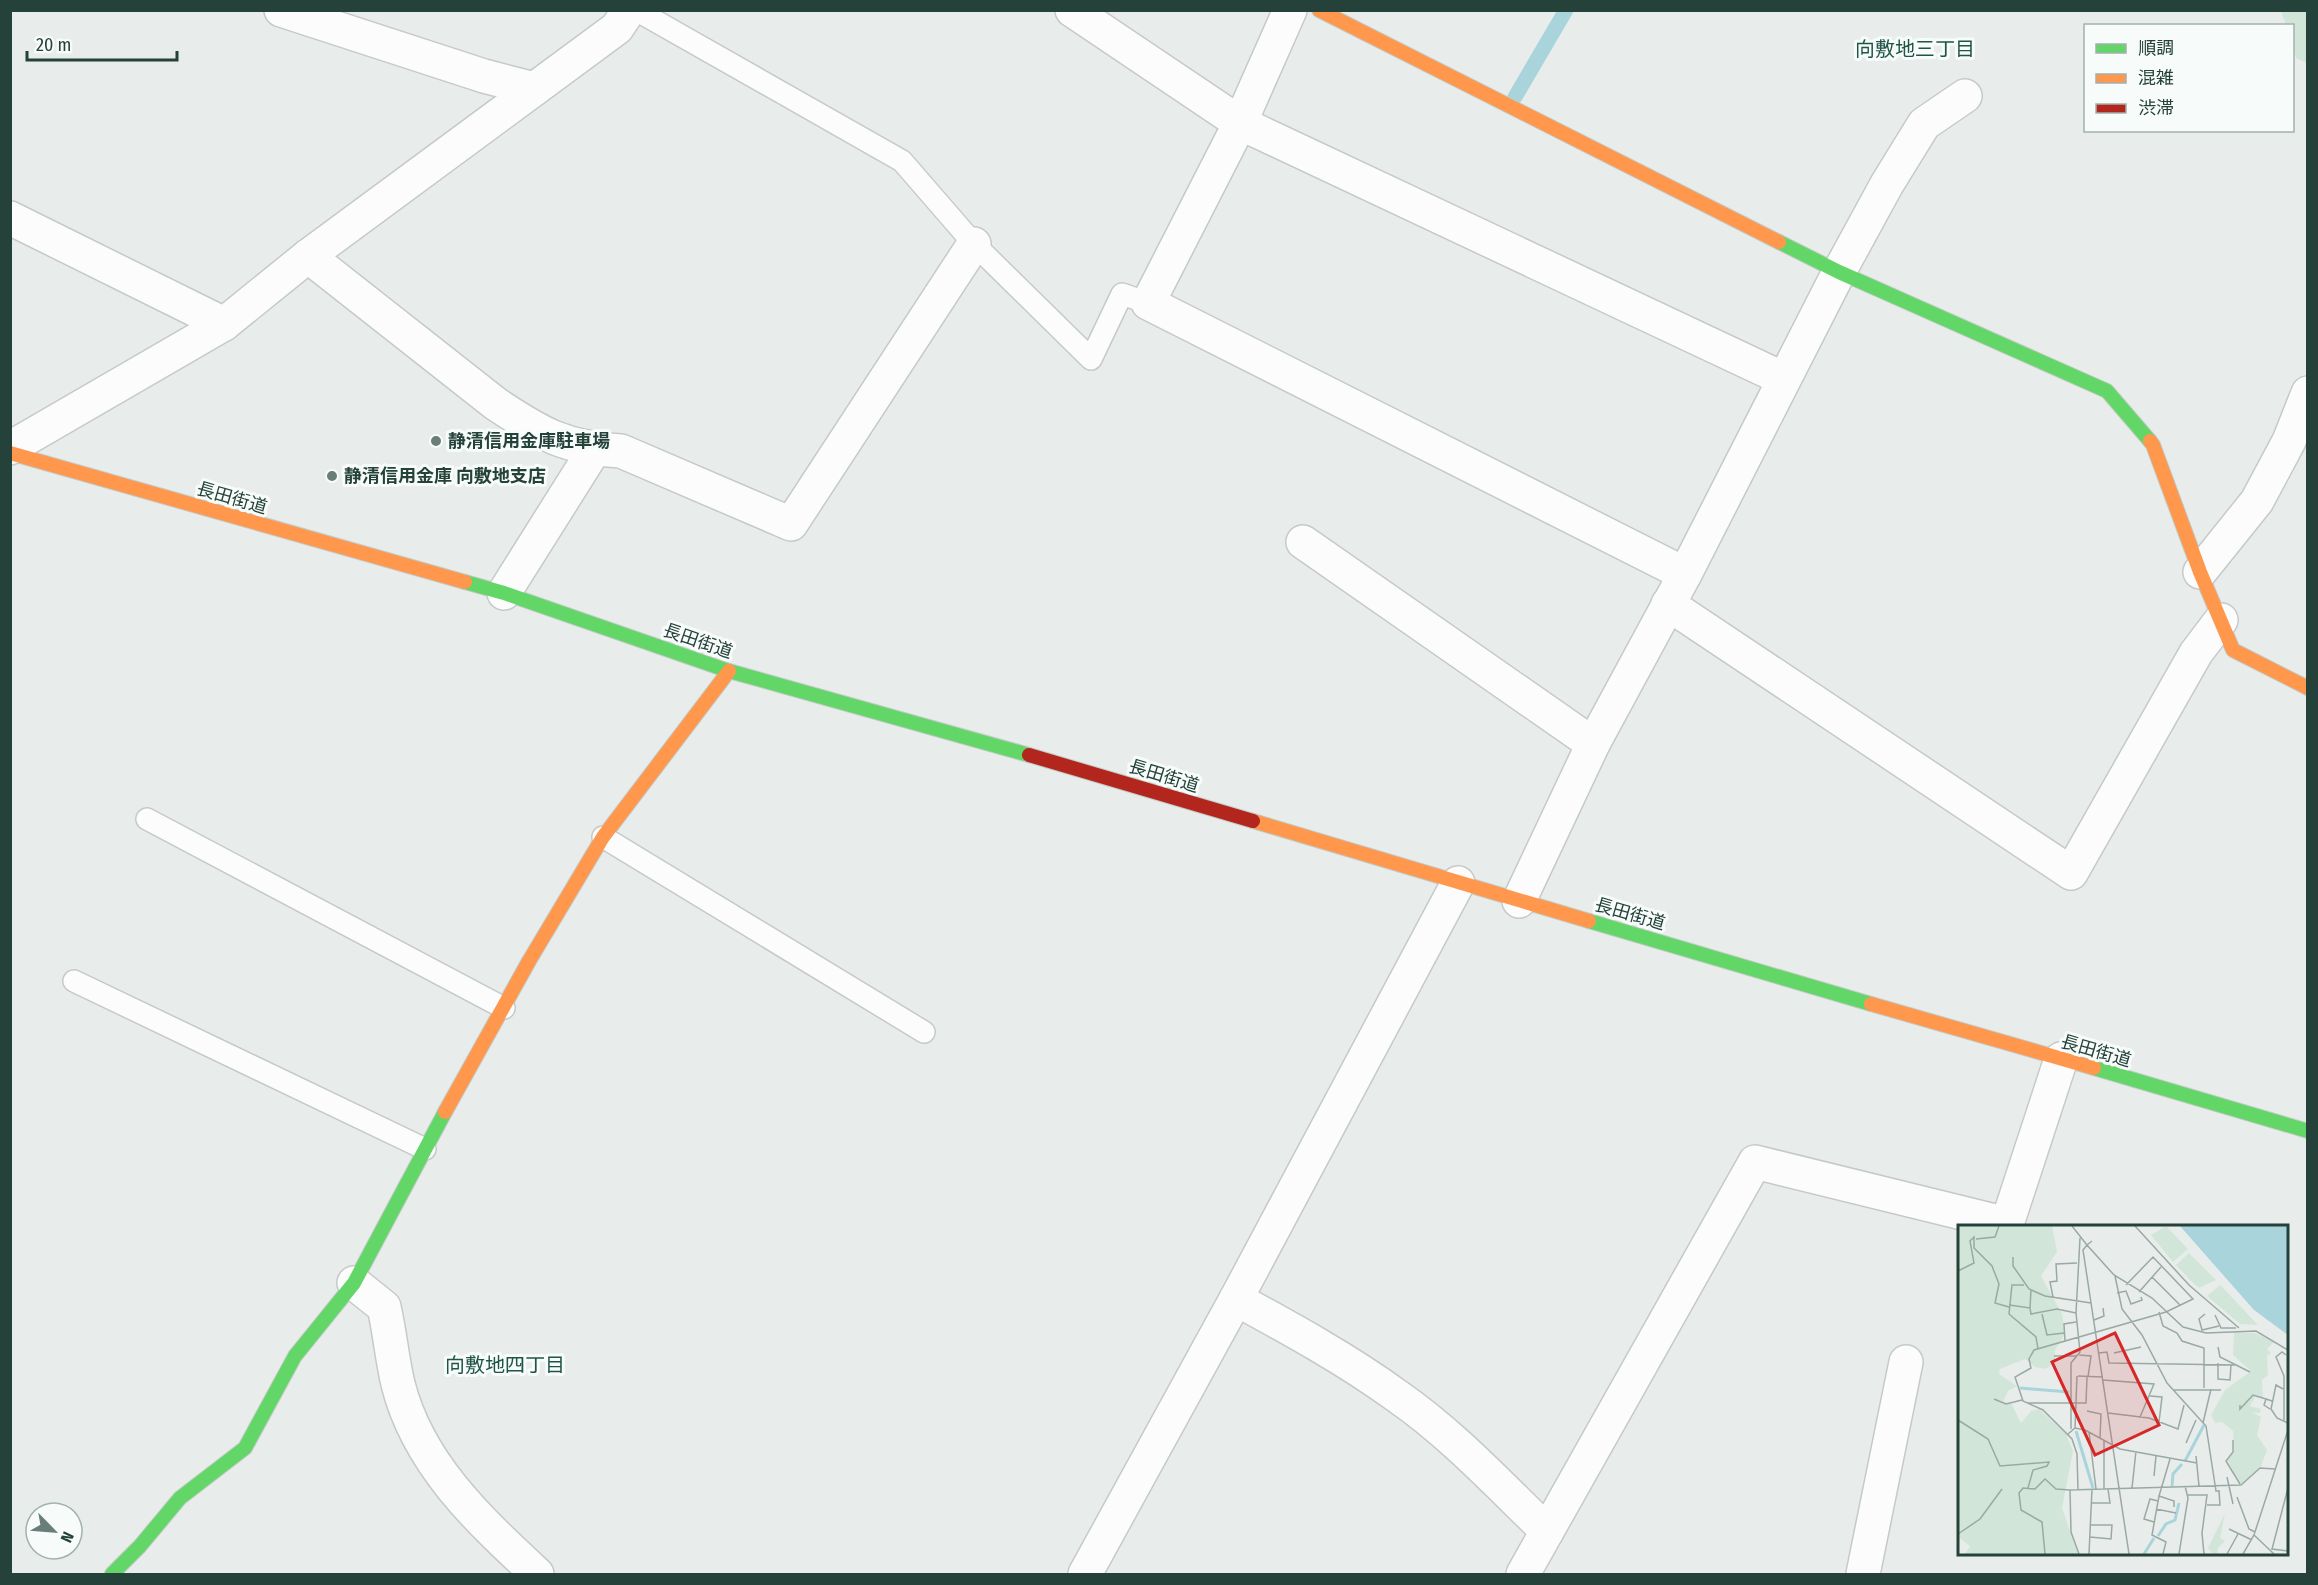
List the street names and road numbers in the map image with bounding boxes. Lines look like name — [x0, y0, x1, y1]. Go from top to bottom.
street label: 長田街道 — [194, 478, 270, 518]
street label: 長田街道 — [660, 619, 736, 663]
street label: 長田街道 — [1126, 755, 1202, 797]
street label: 長田街道 — [1592, 894, 1668, 934]
street label: 長田街道 — [2058, 1031, 2134, 1071]

